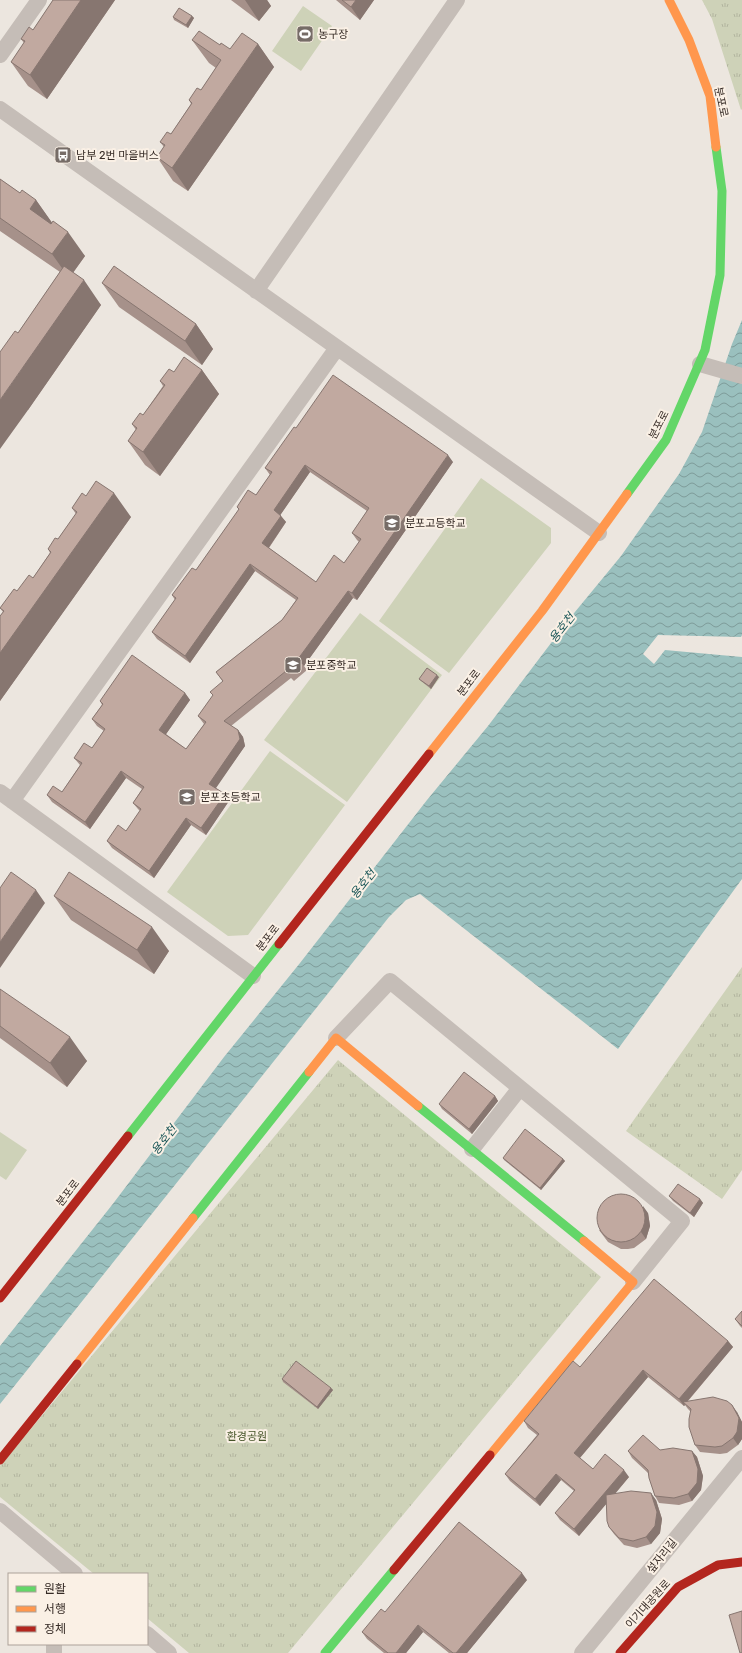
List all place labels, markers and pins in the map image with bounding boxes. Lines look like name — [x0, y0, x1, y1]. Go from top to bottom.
sports icon: 농구장 — [295, 24, 315, 44]
place label: 농구장 — [318, 28, 348, 41]
bus stop icon: 남부 2번 마을버스 — [53, 145, 73, 165]
place label: 남부 2번 마을버스 — [76, 149, 159, 162]
school or university icon: 분포고등학교 — [382, 513, 402, 533]
place label: 분포고등학교 — [405, 517, 466, 530]
school or university icon: 분포중학교 — [283, 655, 303, 675]
place label: 분포중학교 — [306, 659, 357, 672]
school or university icon: 분포초등학교 — [177, 787, 197, 807]
place label: 분포초등학교 — [200, 791, 261, 804]

